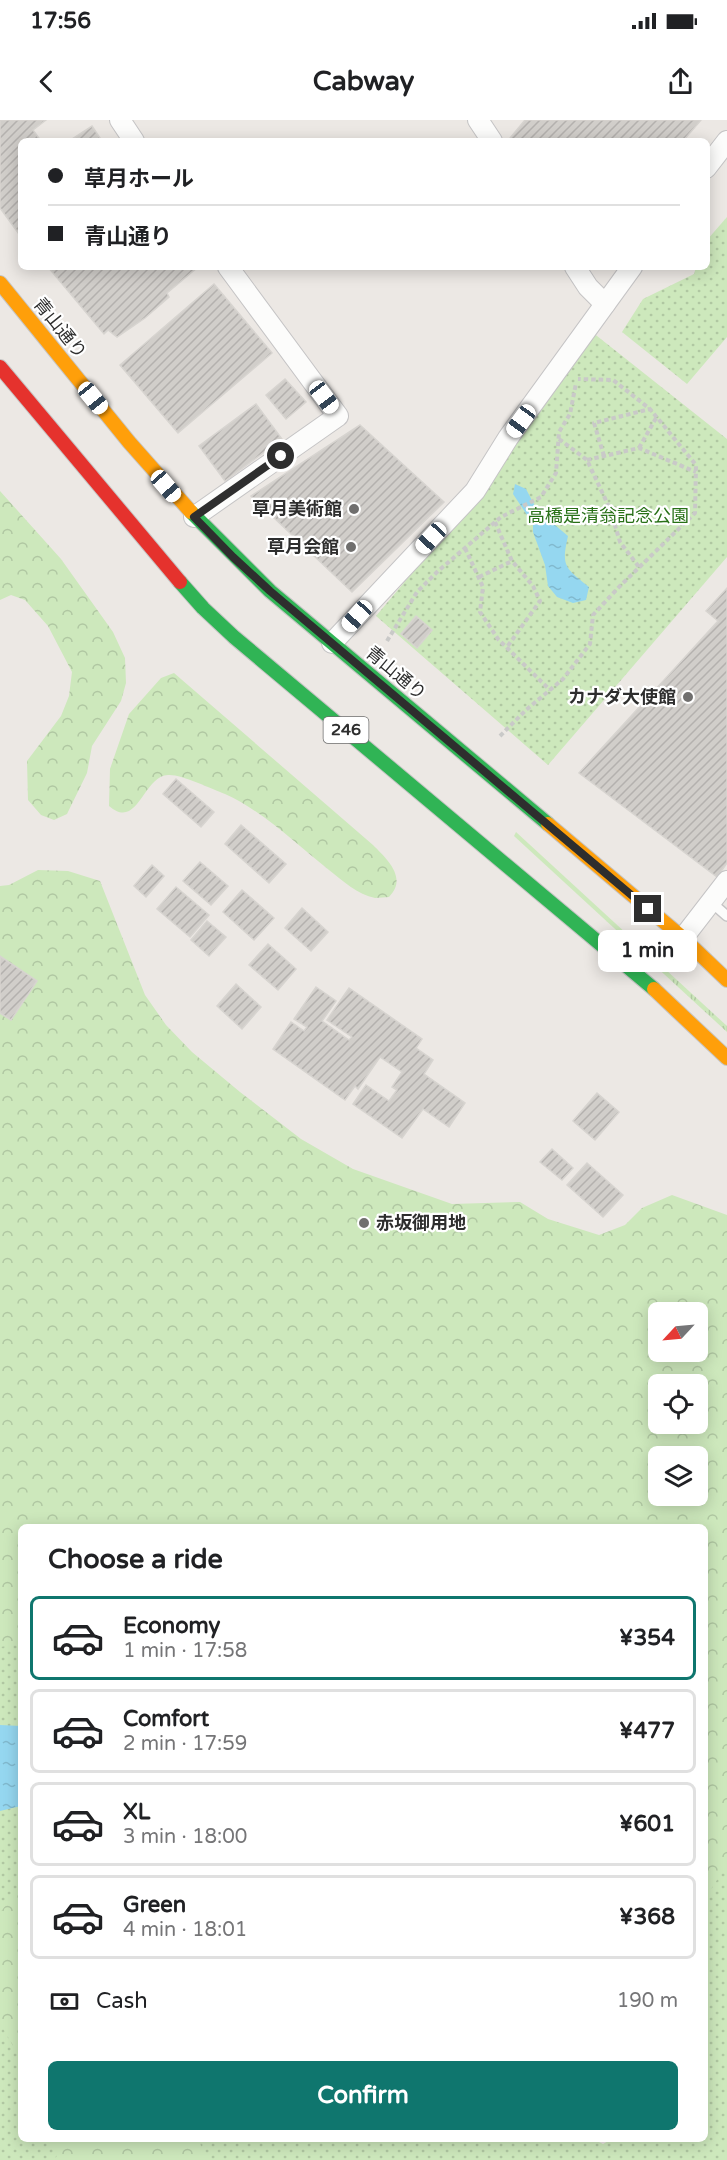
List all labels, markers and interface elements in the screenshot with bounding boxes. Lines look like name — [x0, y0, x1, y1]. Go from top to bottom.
text: 17:56 — [30, 8, 91, 34]
icon: back — [30, 65, 63, 98]
text: Cabway — [313, 65, 414, 98]
icon: share — [664, 65, 697, 98]
text: 草月ホール — [84, 166, 194, 192]
text: 青山通り — [84, 224, 172, 250]
street label: 青山通り — [29, 293, 91, 363]
car — [306, 377, 342, 417]
car — [75, 378, 111, 418]
car — [503, 401, 539, 441]
route start — [267, 442, 294, 469]
car — [147, 467, 185, 505]
place label: 草月美術館 — [252, 498, 342, 520]
marker: 草月美術館 — [347, 502, 361, 516]
park label: 高橋是清翁記念公園 — [527, 505, 689, 527]
car — [412, 519, 450, 557]
place label: 草月会館 — [267, 536, 339, 558]
marker: 草月会館 — [344, 540, 358, 554]
car — [338, 597, 376, 635]
street label: 青山通り — [361, 641, 431, 705]
place label: カナダ大使館 — [568, 686, 676, 708]
marker: カナダ大使館 — [681, 690, 695, 704]
road number: 246 — [324, 717, 368, 743]
route end — [634, 895, 661, 922]
callout: 1 min — [598, 930, 698, 972]
text: 1 min — [621, 939, 674, 963]
place label: 赤坂御用地 — [376, 1212, 466, 1234]
marker: 赤坂御用地 — [357, 1216, 371, 1230]
north arrow — [648, 1302, 708, 1362]
map controls — [648, 1302, 708, 1506]
button: locate — [648, 1374, 708, 1434]
button: layers — [648, 1446, 708, 1506]
text: Choose a ride — [48, 1543, 223, 1576]
icon: car — [51, 1611, 105, 1665]
text: Economy — [123, 1613, 220, 1639]
text: ¥354 — [619, 1625, 675, 1651]
text: 1 min · 17:58 — [123, 1639, 247, 1663]
icon: car — [51, 1704, 105, 1758]
text: Comfort — [123, 1706, 209, 1732]
text: ¥477 — [619, 1718, 675, 1744]
text: 2 min · 17:59 — [123, 1732, 247, 1756]
icon: car — [51, 1797, 105, 1851]
text: XL — [123, 1799, 150, 1825]
text: ¥601 — [619, 1811, 675, 1837]
text: 3 min · 18:00 — [123, 1825, 247, 1849]
icon: car — [51, 1890, 105, 1944]
text: Green — [123, 1892, 186, 1918]
text: ¥368 — [619, 1904, 675, 1930]
text: 4 min · 18:01 — [123, 1918, 247, 1942]
icon: cash — [48, 1985, 81, 2018]
text: Cash — [96, 1988, 148, 2014]
text: 190 m — [617, 1989, 678, 2013]
button: Confirm — [48, 2061, 678, 2130]

